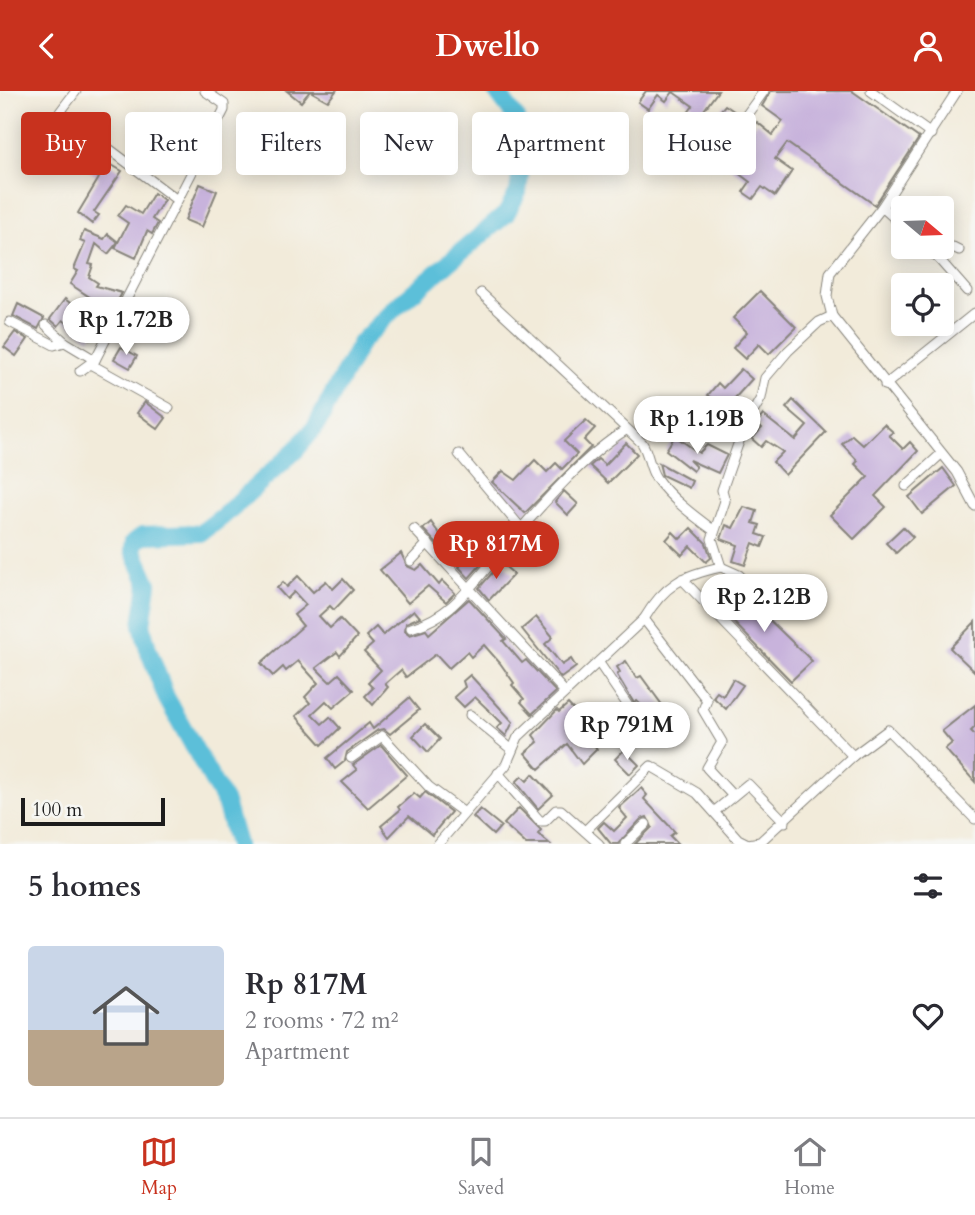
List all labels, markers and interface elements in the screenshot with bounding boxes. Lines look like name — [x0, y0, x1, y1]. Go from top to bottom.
text: Dwello — [435, 24, 540, 68]
icon: back — [28, 27, 66, 65]
icon: person — [909, 27, 947, 65]
chip: Buy — [21, 112, 111, 175]
chip: Rent — [125, 112, 222, 175]
chip: Filters — [236, 112, 346, 175]
chip: New — [360, 112, 458, 175]
chip: Apartment — [472, 112, 629, 175]
chip: House — [643, 112, 756, 175]
north arrow — [891, 196, 954, 259]
map controls — [891, 196, 954, 336]
button: locate — [891, 273, 954, 336]
pin: Rp 1.72B — [54, 297, 198, 357]
text: Rp 1.72B — [79, 304, 173, 335]
pin: Rp 1.19B — [625, 397, 769, 456]
text: Rp 1.19B — [650, 403, 744, 434]
pin: Rp 817M — [431, 521, 561, 581]
text: Rp 817M — [449, 528, 543, 559]
pin: Rp 2.12B — [692, 575, 836, 634]
text: Rp 2.12B — [717, 581, 811, 612]
pin: Rp 791M — [562, 703, 692, 762]
text: Rp 791M — [580, 709, 674, 740]
scale bar — [21, 795, 164, 827]
text: 100 m — [32, 797, 82, 823]
text: 5 homes — [28, 866, 141, 907]
icon: filters — [909, 867, 947, 905]
text: Rp 817M — [245, 964, 367, 1005]
icon: home — [84, 974, 168, 1058]
icon: heart — [909, 997, 947, 1035]
text: 2 rooms · 72 m² — [245, 1005, 398, 1036]
text: Apartment — [245, 1036, 349, 1067]
tab: Map — [140, 1133, 178, 1201]
tab: Saved — [458, 1133, 504, 1201]
tab: Home — [784, 1133, 835, 1201]

